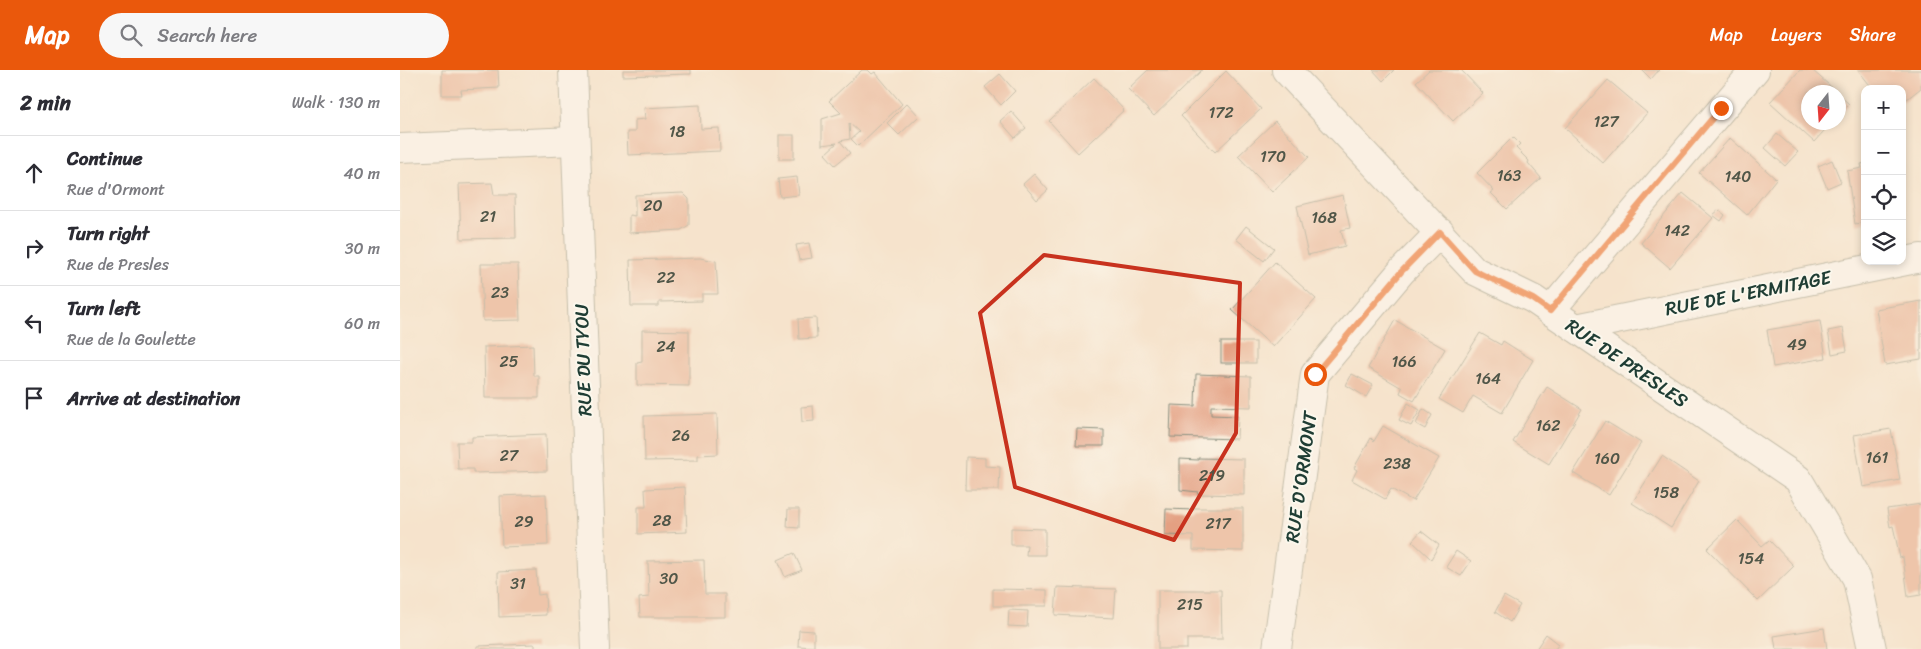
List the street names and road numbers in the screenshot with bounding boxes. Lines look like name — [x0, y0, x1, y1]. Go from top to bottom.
street label: RUE DE L'ERMITAGE — [1662, 260, 1835, 325]
street label: RUE DU TYOU — [565, 303, 601, 417]
street label: RUE DE PRESLES — [1559, 309, 1695, 417]
street label: RUE D'ORMONT — [1275, 408, 1327, 545]

